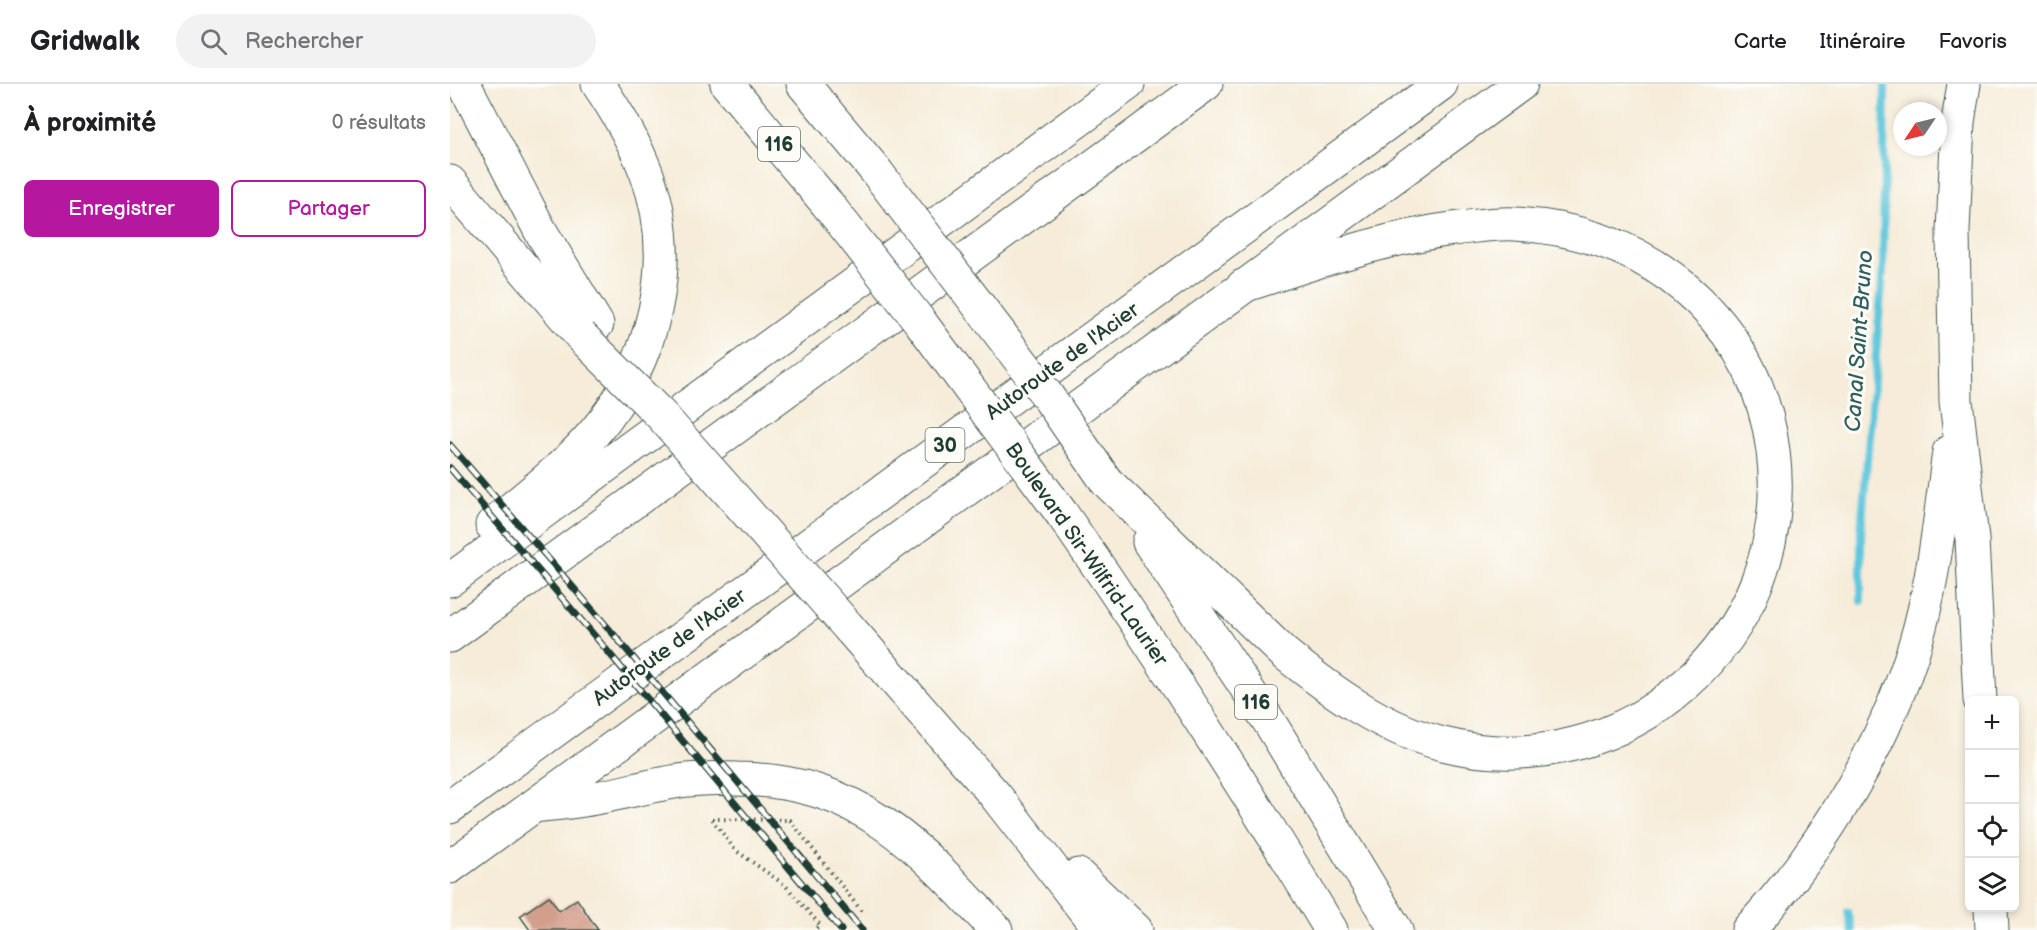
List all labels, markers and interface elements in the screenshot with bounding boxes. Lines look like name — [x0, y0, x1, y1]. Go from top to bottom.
search box — [176, 14, 596, 68]
text: Gridwalk — [30, 25, 140, 58]
icon: search — [197, 25, 230, 58]
text: Rechercher — [245, 28, 363, 55]
text: Carte — [1734, 29, 1787, 54]
text: Itinéraire — [1820, 29, 1906, 54]
text: Favoris — [1939, 29, 2007, 54]
north arrow — [1893, 102, 1947, 156]
text: À proximité — [24, 108, 156, 139]
text: 0 résultats — [332, 111, 426, 135]
road number: 116 — [758, 127, 800, 161]
button: Enregistrer — [24, 180, 219, 237]
button: Partager — [231, 180, 426, 237]
water label: Canal Saint-Bruno — [1840, 249, 1879, 433]
street label: Autoroute de l'Acier — [981, 297, 1144, 425]
road number: 30 — [926, 428, 964, 462]
street label: Boulevard Sir-Wilfrid-Laurier — [1000, 438, 1173, 671]
street label: Autoroute de l'Acier — [588, 583, 751, 711]
road number: 116 — [1235, 685, 1277, 719]
map controls — [1965, 696, 2019, 912]
button: + — [1965, 696, 2019, 750]
button: − — [1965, 750, 2019, 804]
button: locate — [1965, 804, 2019, 858]
button: layers — [1965, 858, 2019, 912]

